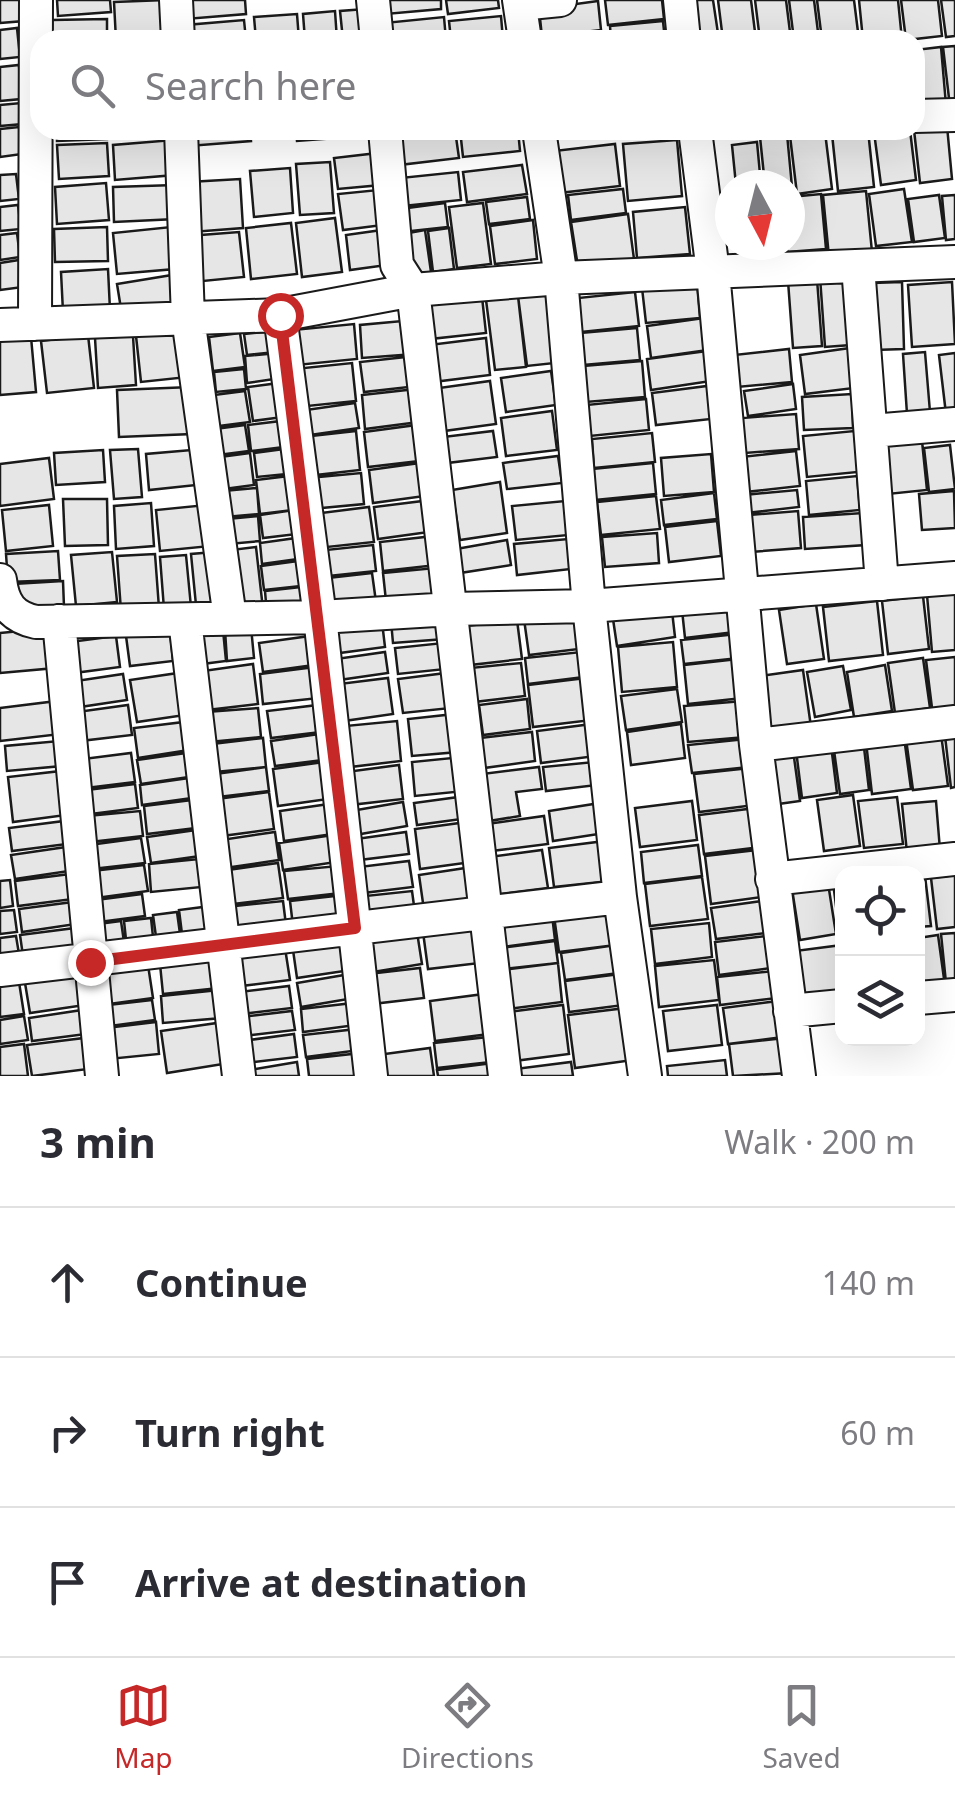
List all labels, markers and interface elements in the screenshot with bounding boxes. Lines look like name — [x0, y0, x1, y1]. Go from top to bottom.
search box — [30, 30, 925, 140]
icon: search — [65, 58, 120, 113]
text: Search here — [145, 59, 356, 111]
north arrow — [715, 170, 805, 260]
route start — [258, 293, 304, 339]
map controls — [835, 866, 925, 1046]
button: locate — [835, 866, 925, 956]
route end — [68, 940, 114, 986]
button: layers — [835, 956, 925, 1046]
text: 3 min — [40, 1113, 156, 1170]
text: Walk · 200 m — [724, 1120, 915, 1163]
icon: ahead — [40, 1255, 95, 1310]
text: Continue — [135, 1256, 308, 1308]
text: 140 m — [822, 1261, 915, 1304]
icon: right — [40, 1405, 95, 1460]
text: Turn right — [135, 1406, 325, 1458]
text: 60 m — [840, 1411, 915, 1454]
icon: arrive — [40, 1555, 95, 1610]
text: Arrive at destination — [135, 1556, 527, 1608]
tab: Map — [114, 1678, 173, 1776]
tab: Directions — [401, 1678, 534, 1776]
tab: Saved — [762, 1678, 841, 1776]

